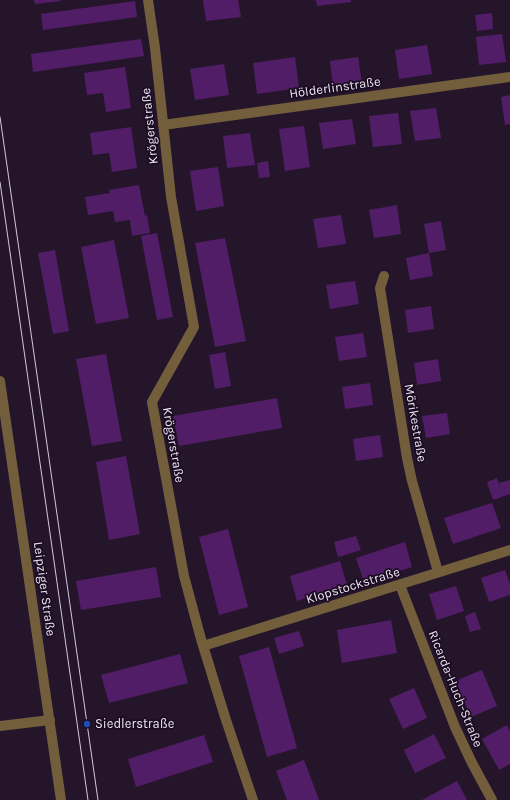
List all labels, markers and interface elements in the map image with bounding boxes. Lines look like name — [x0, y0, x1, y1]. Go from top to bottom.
street label: Hölderlinstraße — [288, 74, 382, 102]
street label: Krögerstraße — [138, 87, 162, 165]
street label: Mörikestraße — [400, 383, 430, 463]
street label: Krögerstraße — [159, 406, 187, 484]
street label: Leipziger Straße — [30, 541, 58, 637]
street label: Klopstockstraße — [304, 564, 402, 608]
street label: Ricarda-Huch-Straße — [424, 628, 486, 750]
place label: Siedlerstraße — [95, 716, 174, 732]
marker: Siedlerstraße — [82, 719, 92, 729]

